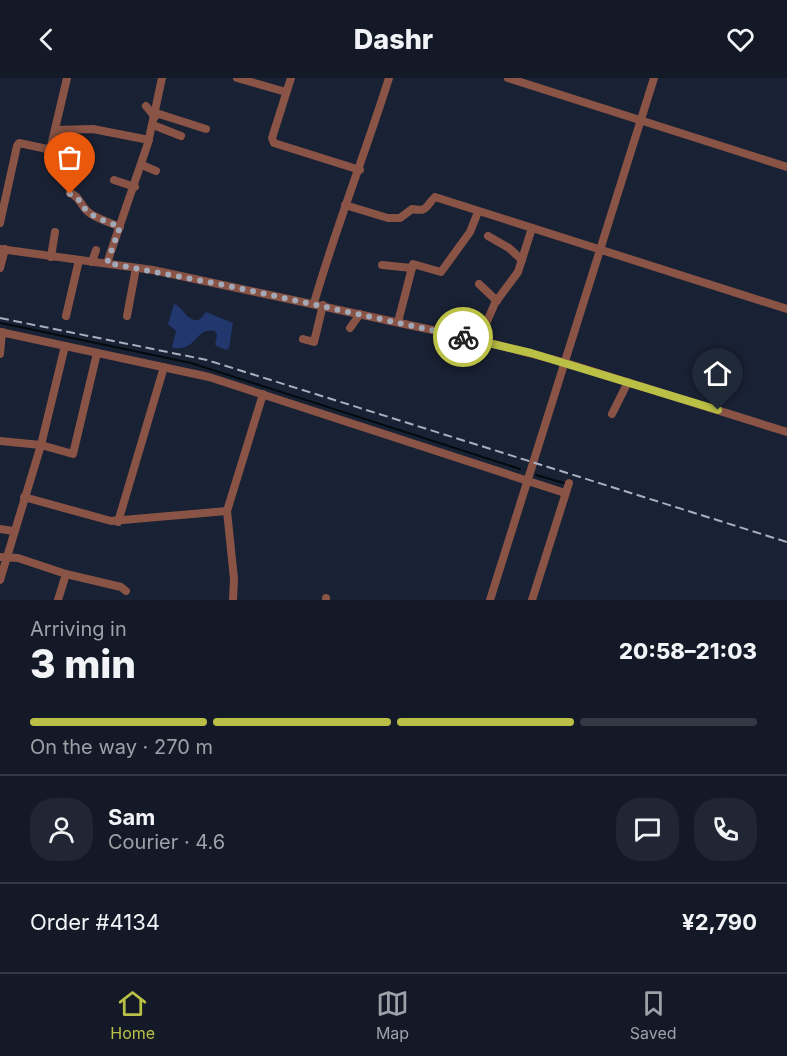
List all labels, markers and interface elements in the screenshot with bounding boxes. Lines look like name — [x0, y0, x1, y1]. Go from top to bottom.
icon: back — [30, 23, 63, 56]
text: Dashr — [354, 23, 433, 56]
icon: heart — [724, 23, 757, 56]
pin — [44, 132, 95, 194]
icon: bag — [53, 141, 86, 174]
courier — [433, 307, 493, 367]
icon: bike — [447, 321, 480, 354]
pin — [692, 348, 743, 410]
icon: home — [701, 357, 734, 390]
text: Arriving in — [30, 617, 127, 641]
text: 20:58–21:03 — [619, 638, 757, 664]
text: 3 min — [30, 640, 136, 687]
text: On the way · 270 m — [30, 735, 213, 759]
button: person — [30, 798, 93, 861]
button: chat — [616, 798, 679, 861]
button: phone — [694, 798, 757, 861]
text: Sam — [108, 804, 155, 830]
text: Courier · 4.6 — [108, 830, 225, 854]
text: Order #4134 — [30, 909, 160, 935]
text: ¥2,790 — [682, 909, 757, 935]
tab: Home — [110, 987, 155, 1043]
tab: Map — [376, 987, 409, 1043]
tab: Saved — [630, 987, 677, 1043]

